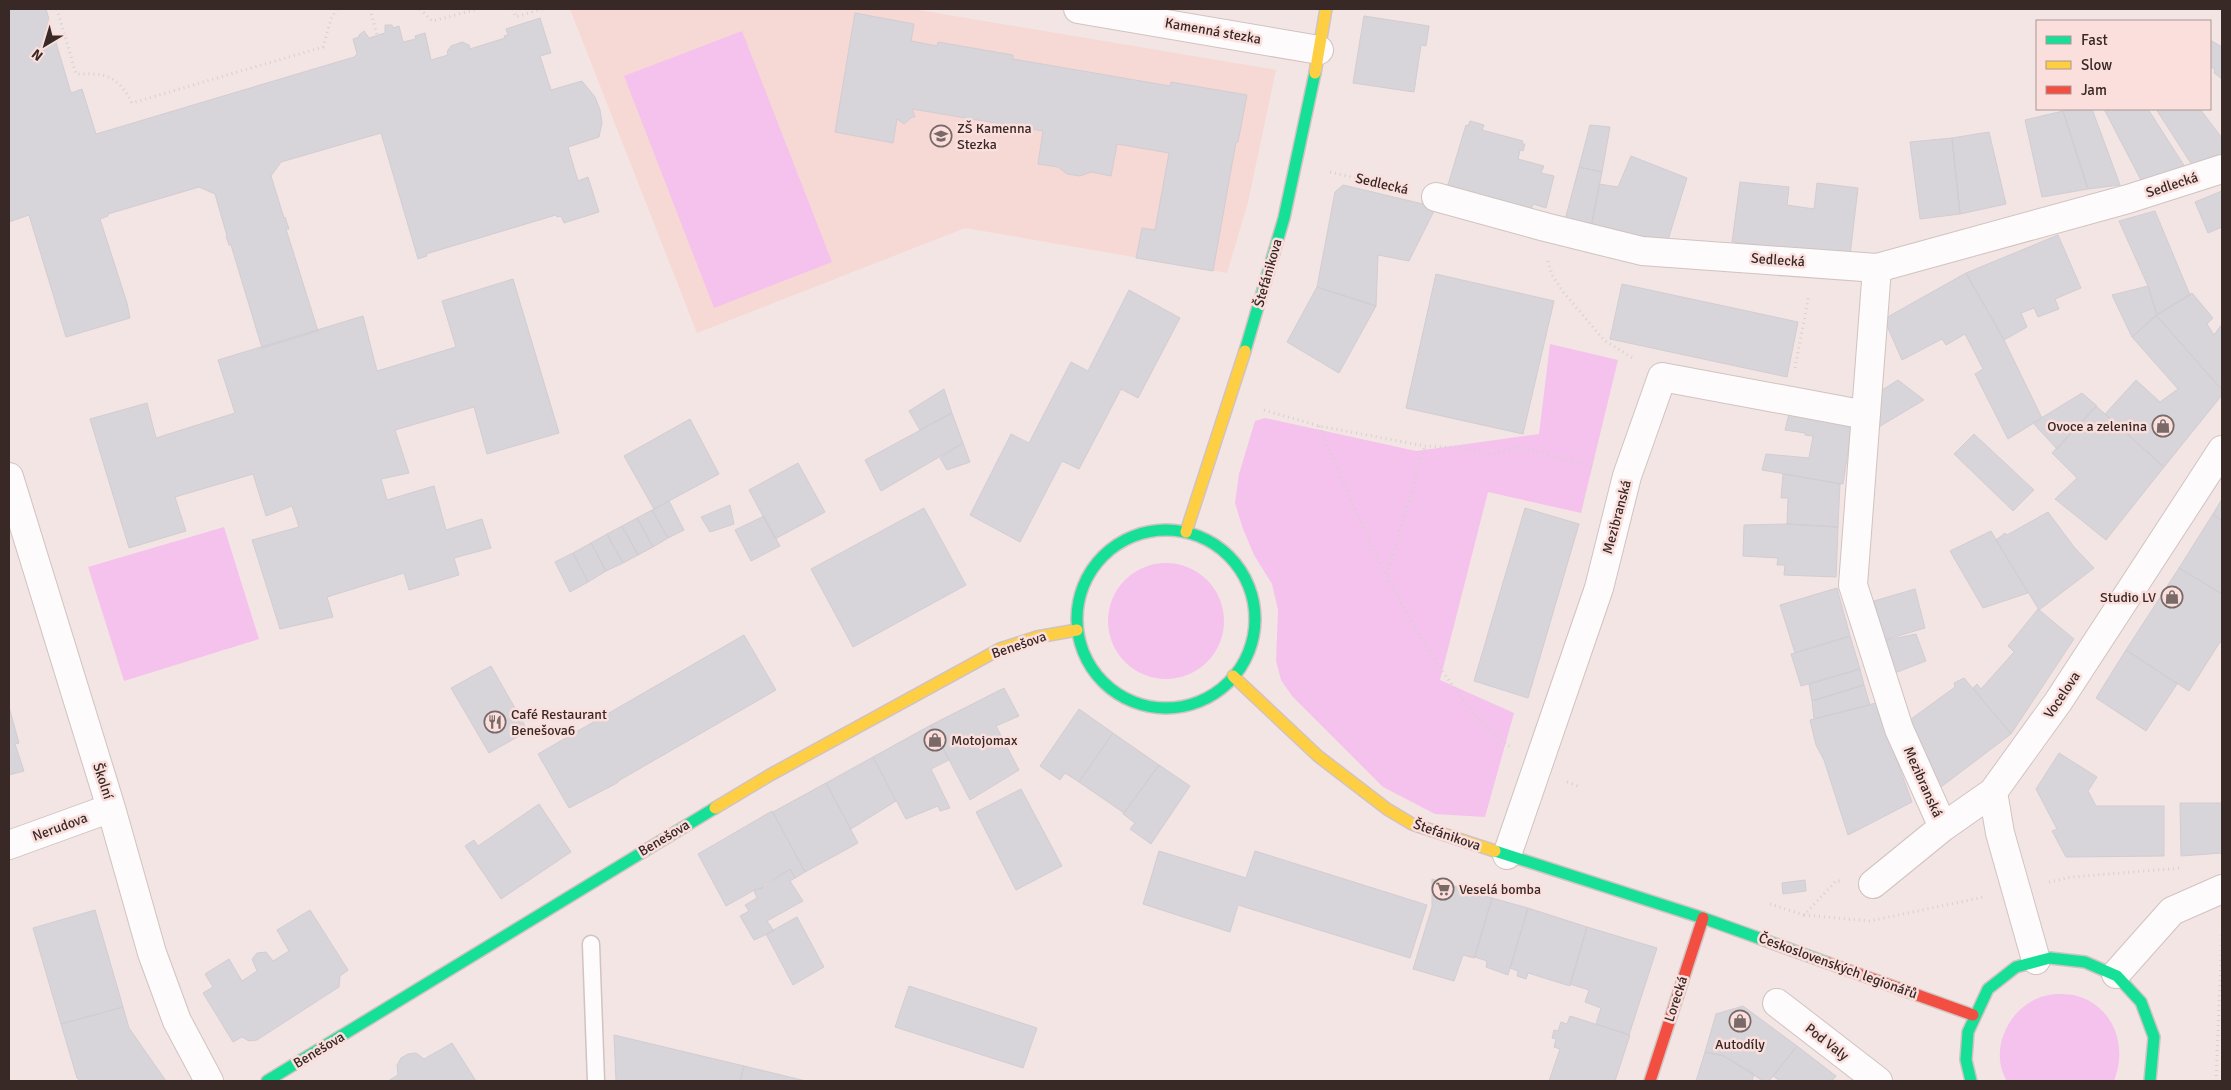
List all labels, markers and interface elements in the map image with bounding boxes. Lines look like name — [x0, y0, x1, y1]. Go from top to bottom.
street label: Kamenná stezka — [1164, 14, 1262, 48]
north arrow — [20, 20, 70, 70]
legend — [2036, 20, 2211, 110]
text: Fast — [2081, 31, 2108, 49]
text: N — [28, 45, 46, 65]
text: Slow — [2081, 56, 2112, 74]
text: Jam — [2081, 81, 2107, 99]
place label: ZŠ Kamenna Stezka — [957, 120, 1032, 153]
school or university icon: ZŠ Kamenna Stezka — [929, 124, 953, 148]
street label: Sedlecká — [2144, 169, 2200, 201]
street label: Sedlecká — [1354, 170, 1410, 198]
street label: Štefánikova — [1250, 237, 1286, 309]
street label: Sedlecká — [1751, 250, 1805, 270]
shop icon: Ovoce a zelenina — [2151, 414, 2175, 438]
place label: Ovoce a zelenina — [2047, 418, 2147, 435]
street label: Mezibranská — [1599, 478, 1635, 556]
shop icon: Studio LV — [2160, 585, 2184, 609]
place label: Studio LV — [2100, 589, 2156, 606]
street label: Benešova — [989, 628, 1049, 662]
street label: Vocelova — [2040, 668, 2084, 722]
place label: Café Restaurant Benešova6 — [511, 706, 607, 739]
restaurant icon: Café Restaurant Benešova6 — [483, 710, 507, 734]
shop icon: Motojomax — [923, 728, 947, 752]
place label: Motojomax — [951, 732, 1018, 749]
street label: Mezibranská — [1900, 744, 1946, 820]
street label: Školní — [89, 761, 117, 802]
street label: Nerudova — [30, 809, 90, 845]
street label: Benešova — [635, 816, 693, 860]
street label: Štefánikova — [1411, 816, 1483, 854]
supermarket icon: Veselá bomba — [1431, 877, 1455, 901]
place label: Veselá bomba — [1459, 881, 1541, 898]
street label: Československých legionářů — [1756, 929, 1920, 1003]
street label: Lorecká — [1661, 974, 1691, 1024]
shop icon: Autodíly — [1728, 1009, 1752, 1033]
street label: Pod Valy — [1802, 1020, 1852, 1064]
street label: Benešova — [290, 1028, 348, 1072]
place label: Autodíly — [1715, 1036, 1765, 1053]

